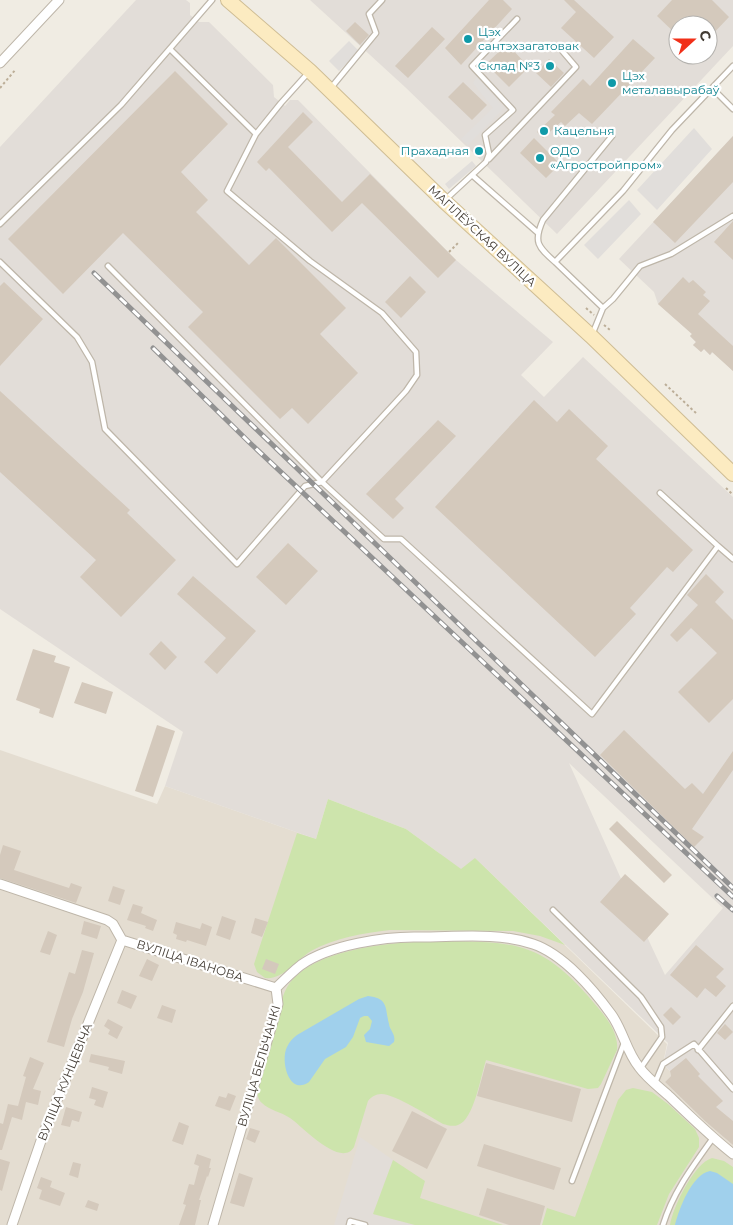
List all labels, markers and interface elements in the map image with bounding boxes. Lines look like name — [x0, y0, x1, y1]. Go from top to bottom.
north arrow — [668, 15, 718, 65]
place label: Цэх сантэхзагатовак — [478, 24, 579, 53]
text: С — [695, 27, 715, 43]
marker: Цэх сантэхзагатовак — [462, 33, 474, 45]
place label: Склад №3 — [478, 58, 540, 73]
marker: Склад №3 — [544, 60, 556, 72]
place label: Цэх металавырабаў — [622, 68, 720, 97]
marker: Цэх металавырабаў — [606, 77, 618, 89]
place label: Кацельня — [554, 123, 614, 138]
marker: Кацельня — [538, 125, 550, 137]
place label: Прахадная — [401, 143, 469, 158]
place label: ОДО «Агростройпром» — [550, 143, 662, 172]
marker: Прахадная — [473, 145, 485, 157]
marker: ОДО «Агростройпром» — [534, 152, 546, 164]
street label: МАГІЛЁЎСКАЯ ВУЛІЦА — [425, 182, 539, 290]
street label: ВУЛІЦА ІВАНОВА — [135, 936, 246, 985]
street label: ВУЛІЦА БЕЛЬЧАНКІ — [234, 1003, 283, 1128]
street label: ВУЛІЦА КУНЦЕВІЧА — [34, 1021, 95, 1143]

